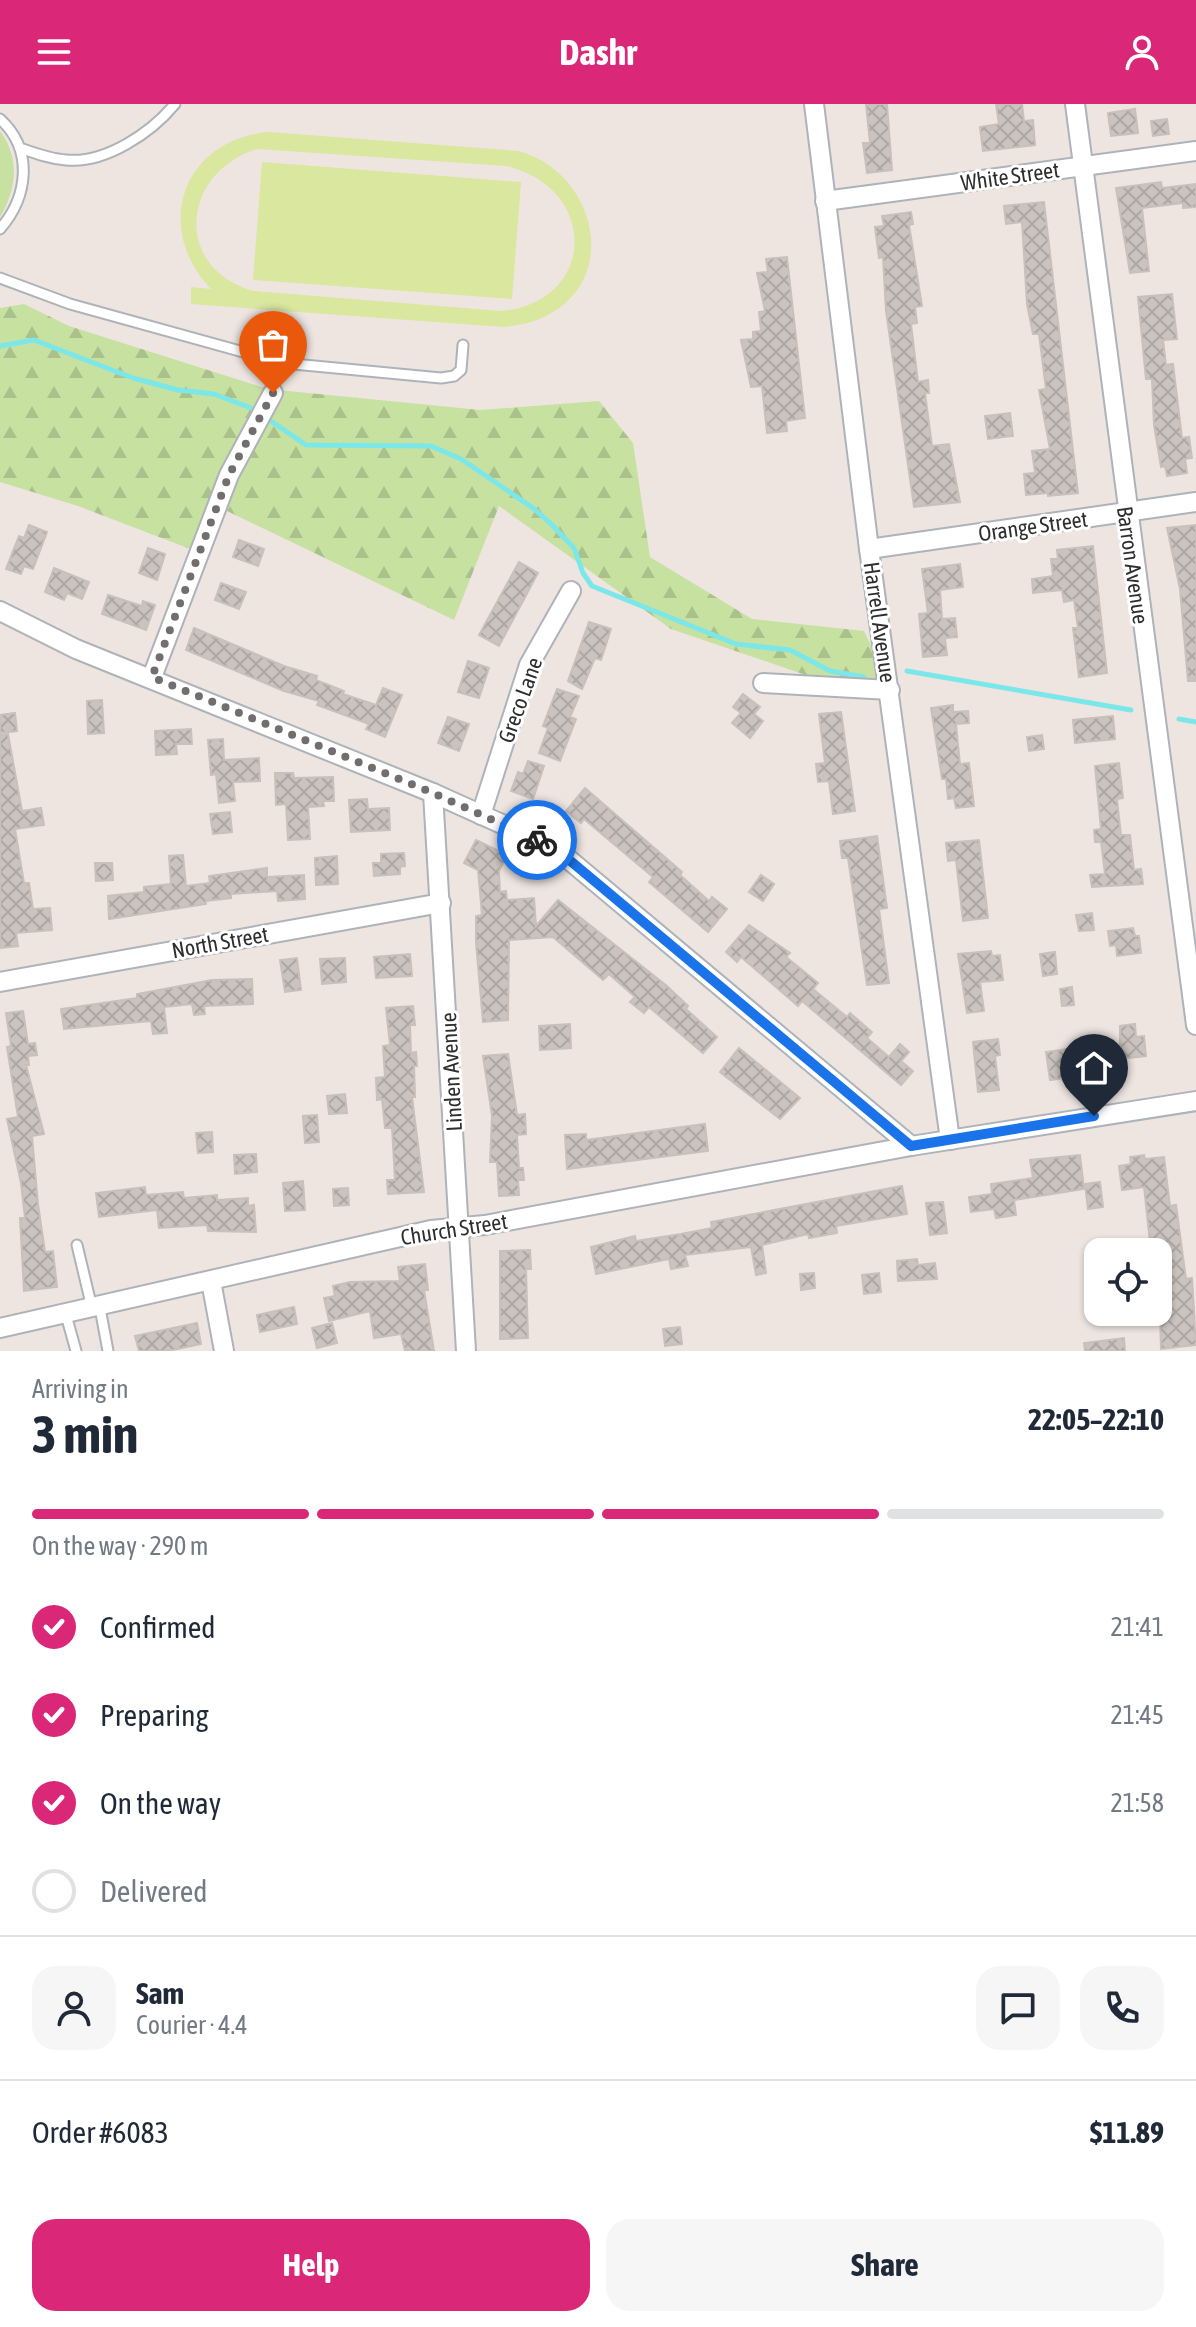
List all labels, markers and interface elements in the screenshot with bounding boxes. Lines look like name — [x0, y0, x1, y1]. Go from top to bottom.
icon: menu — [32, 30, 76, 74]
icon: person — [1120, 30, 1164, 74]
text: Dashr — [559, 31, 637, 73]
street label: White Street — [959, 156, 1061, 196]
pin — [239, 311, 307, 393]
icon: bag — [251, 323, 295, 367]
street label: Barron Avenue — [1112, 504, 1154, 626]
street label: Orange Street — [977, 505, 1089, 547]
street label: Harrell Avenue — [859, 560, 901, 684]
street label: Greco Lane — [493, 654, 547, 746]
courier — [497, 800, 577, 880]
icon: bike — [515, 818, 559, 862]
street label: North Street — [170, 921, 270, 963]
street label: Linden Avenue — [435, 1012, 467, 1132]
pin — [1060, 1034, 1128, 1116]
icon: home — [1072, 1046, 1116, 1090]
street label: Church Street — [399, 1208, 509, 1250]
map controls — [1084, 1238, 1172, 1326]
button: locate — [1084, 1238, 1172, 1326]
text: Arriving in — [32, 1374, 129, 1404]
text: 22:05–22:10 — [1028, 1402, 1164, 1436]
text: 3 min — [32, 1404, 138, 1464]
text: On the way · 290 m — [32, 1531, 209, 1561]
icon: check — [32, 1605, 76, 1649]
text: Confirmed — [100, 1610, 215, 1644]
text: 21:41 — [1110, 1612, 1164, 1642]
icon: check — [32, 1693, 76, 1737]
text: Preparing — [100, 1698, 209, 1732]
text: 21:45 — [1110, 1700, 1164, 1730]
icon: check — [32, 1781, 76, 1825]
text: On the way — [100, 1786, 221, 1820]
text: 21:58 — [1110, 1788, 1164, 1818]
text: Delivered — [100, 1874, 208, 1908]
button: person — [32, 1966, 116, 2050]
button: chat — [976, 1966, 1060, 2050]
button: phone — [1080, 1966, 1164, 2050]
text: Sam — [136, 1976, 184, 2010]
text: Courier · 4.4 — [136, 2010, 247, 2040]
text: Order #6083 — [32, 2115, 169, 2149]
text: $11.89 — [1090, 2115, 1164, 2149]
button: Help — [32, 2219, 590, 2311]
button: Share — [606, 2219, 1164, 2311]

